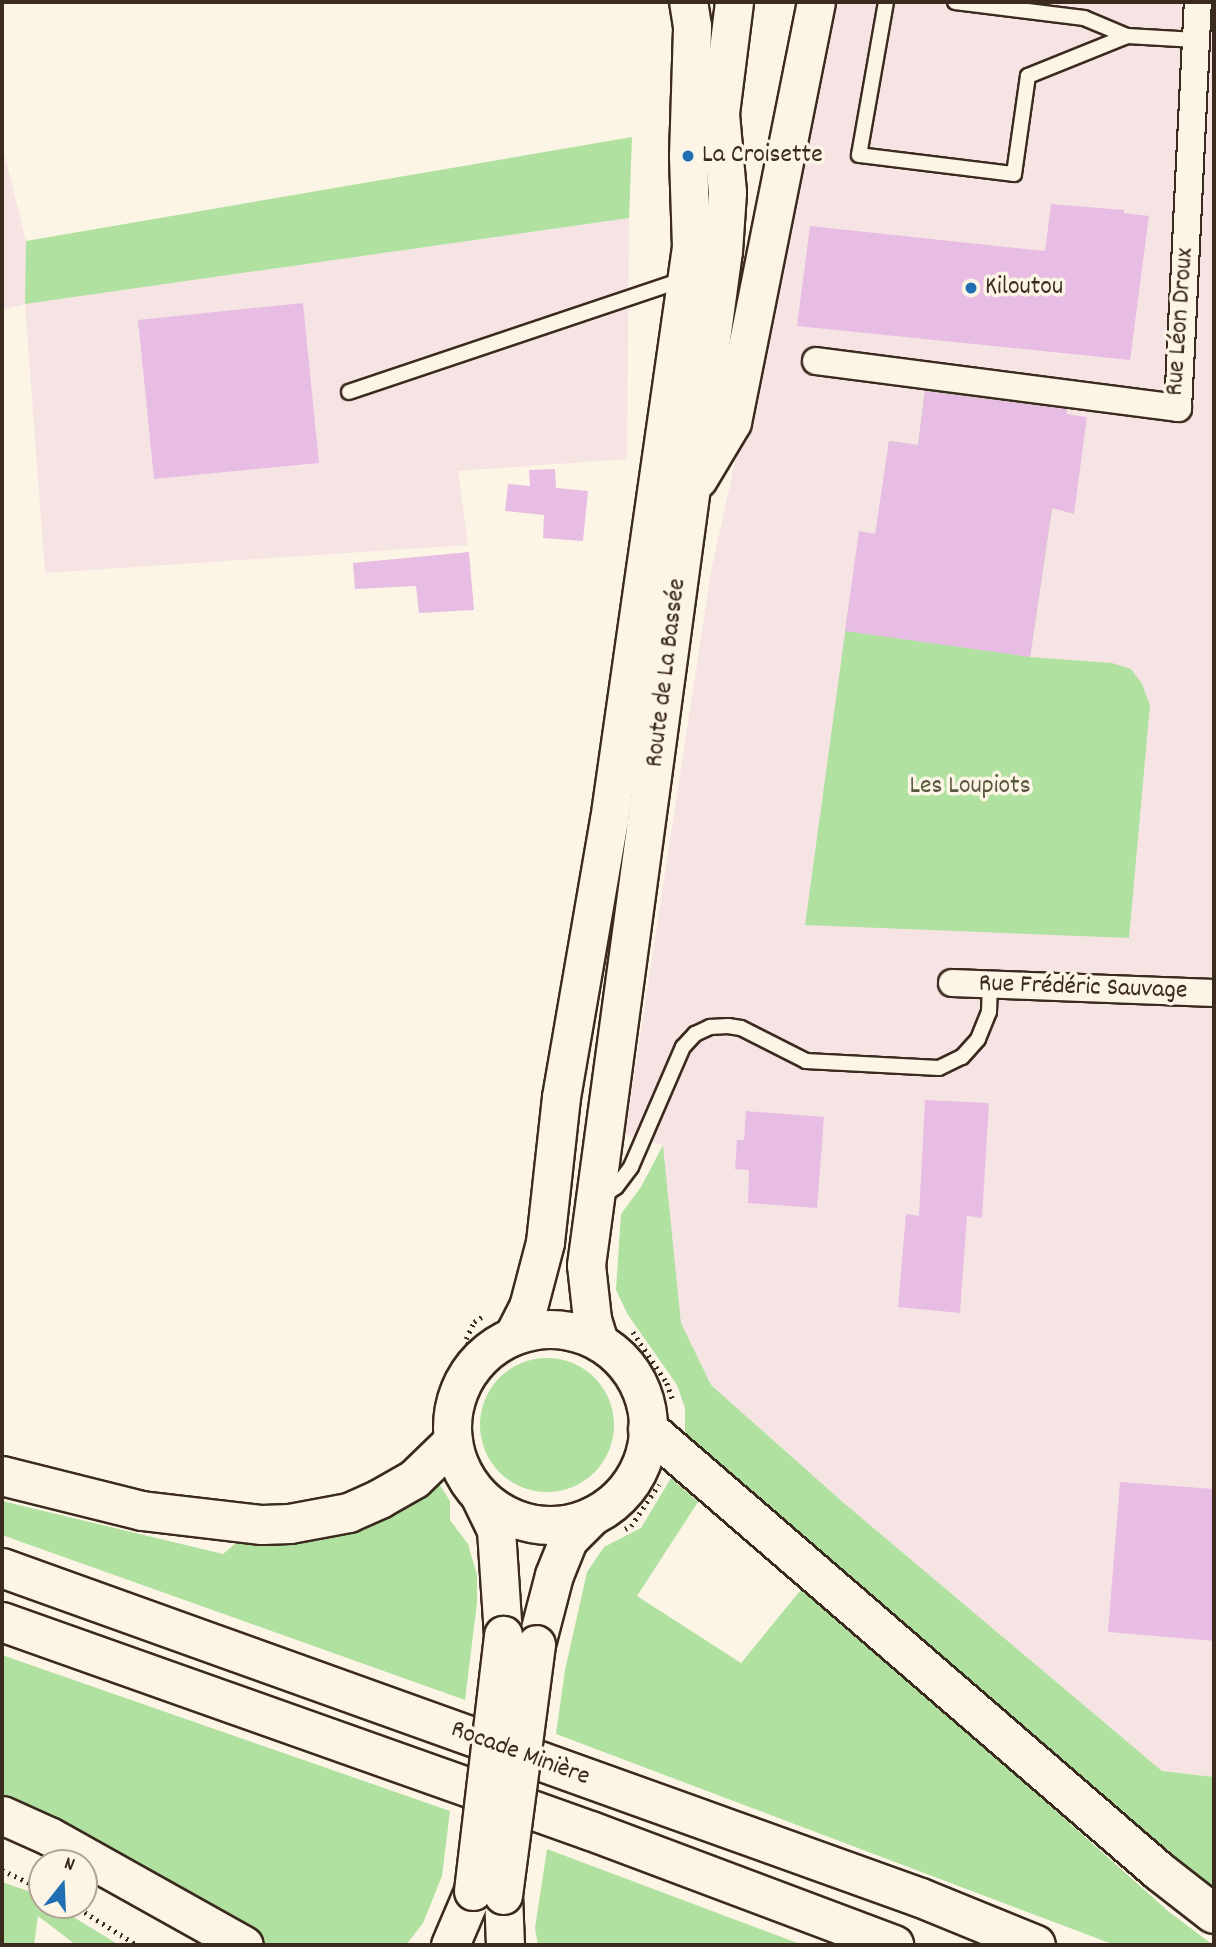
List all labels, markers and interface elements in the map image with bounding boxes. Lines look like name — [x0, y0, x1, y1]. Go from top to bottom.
place label: La Croisette — [702, 140, 823, 172]
marker: La Croisette — [680, 148, 696, 164]
street label: Rue Léon Droux — [1160, 247, 1202, 397]
place label: Kiloutou — [985, 272, 1063, 304]
marker: Kiloutou — [963, 280, 979, 296]
street label: Route de La Bassée — [640, 577, 694, 769]
park label: Les Loupiots — [909, 771, 1031, 803]
street label: Rue Frédéric Sauvage — [978, 969, 1188, 1007]
street label: Rocade Minière — [446, 1714, 594, 1794]
north arrow — [28, 1849, 98, 1919]
text: N — [60, 1851, 78, 1880]

